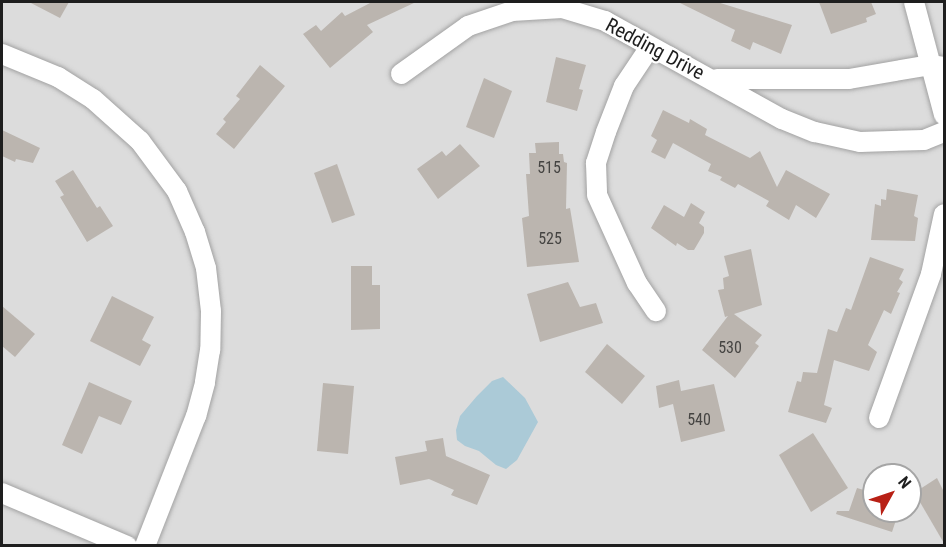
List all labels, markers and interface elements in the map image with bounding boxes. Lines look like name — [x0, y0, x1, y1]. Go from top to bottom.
street label: Redding Drive — [601, 13, 709, 85]
house number: 515 — [537, 158, 561, 178]
house number: 525 — [538, 229, 562, 249]
house number: 530 — [718, 338, 742, 358]
house number: 540 — [687, 410, 711, 430]
north arrow — [862, 463, 922, 523]
text: N — [894, 473, 915, 492]

